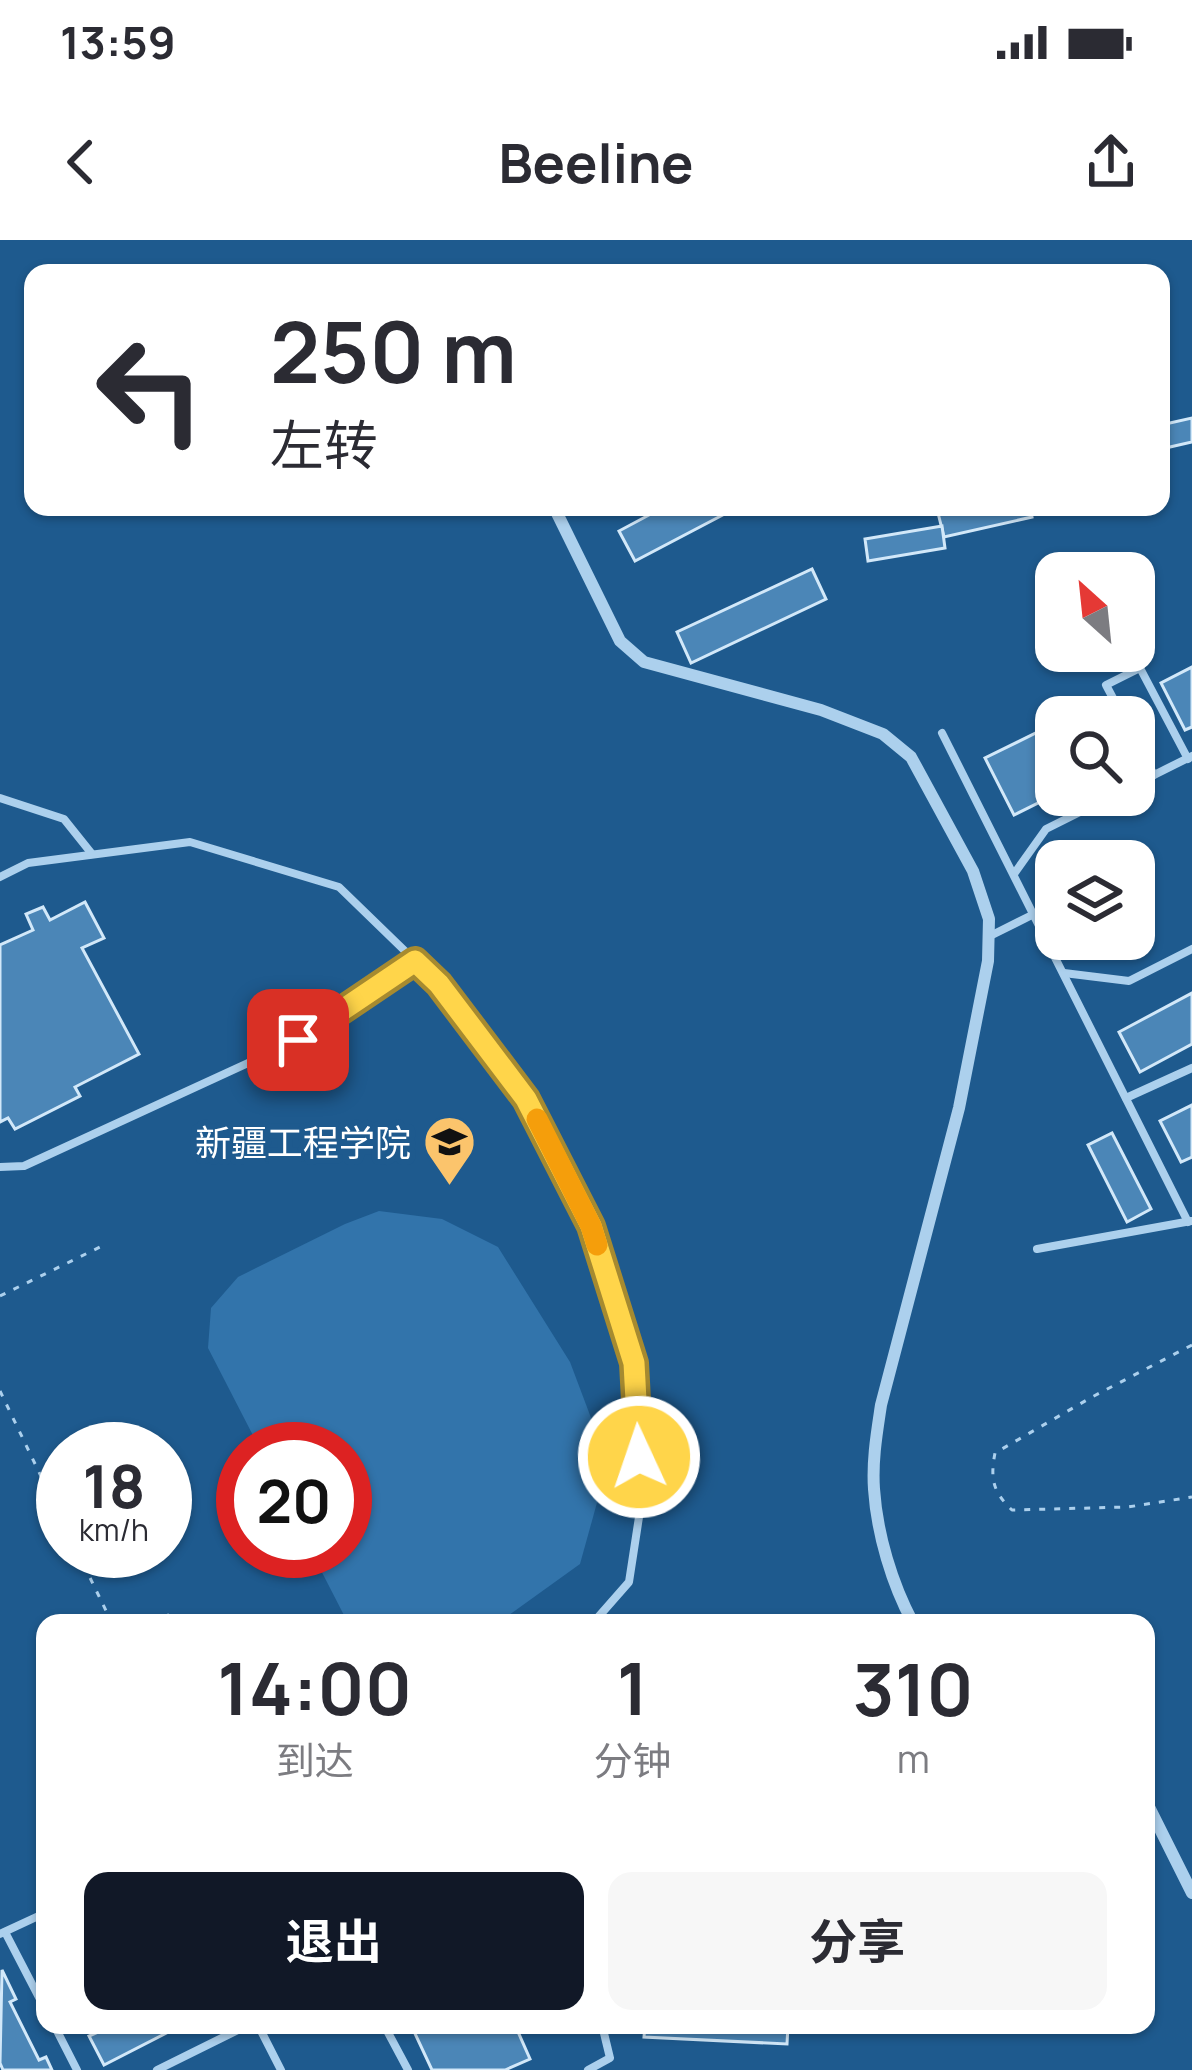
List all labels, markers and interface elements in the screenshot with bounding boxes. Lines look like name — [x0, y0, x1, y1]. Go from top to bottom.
text: 13:59 — [60, 11, 176, 73]
text: Beeline — [498, 125, 694, 199]
icon: back — [48, 129, 114, 195]
icon: share — [1078, 129, 1144, 195]
text: 250 m — [270, 293, 517, 408]
icon: left — [72, 312, 228, 468]
text: 左转 — [270, 407, 378, 481]
north arrow — [1035, 552, 1155, 672]
map controls — [1035, 552, 1155, 960]
button: search — [1035, 696, 1155, 816]
button: layers — [1035, 840, 1155, 960]
pin — [247, 989, 349, 1091]
icon: arrive — [265, 1007, 331, 1073]
school or university icon: 新疆工程学院 — [422, 1114, 478, 1188]
place label: 新疆工程学院 — [195, 1118, 411, 1167]
position arrow — [576, 1394, 702, 1520]
speed limit sign: 20 — [216, 1422, 372, 1578]
text: 18 — [82, 1444, 146, 1526]
text: km/h — [79, 1509, 149, 1550]
text: 14:00 — [217, 1638, 412, 1737]
text: 1 — [617, 1638, 648, 1737]
text: 310 — [853, 1639, 974, 1738]
text: m — [897, 1731, 930, 1785]
text: 到达 — [276, 1733, 354, 1787]
text: 分钟 — [593, 1733, 672, 1787]
button: 退出 — [84, 1872, 584, 2010]
button: 分享 — [608, 1872, 1107, 2010]

